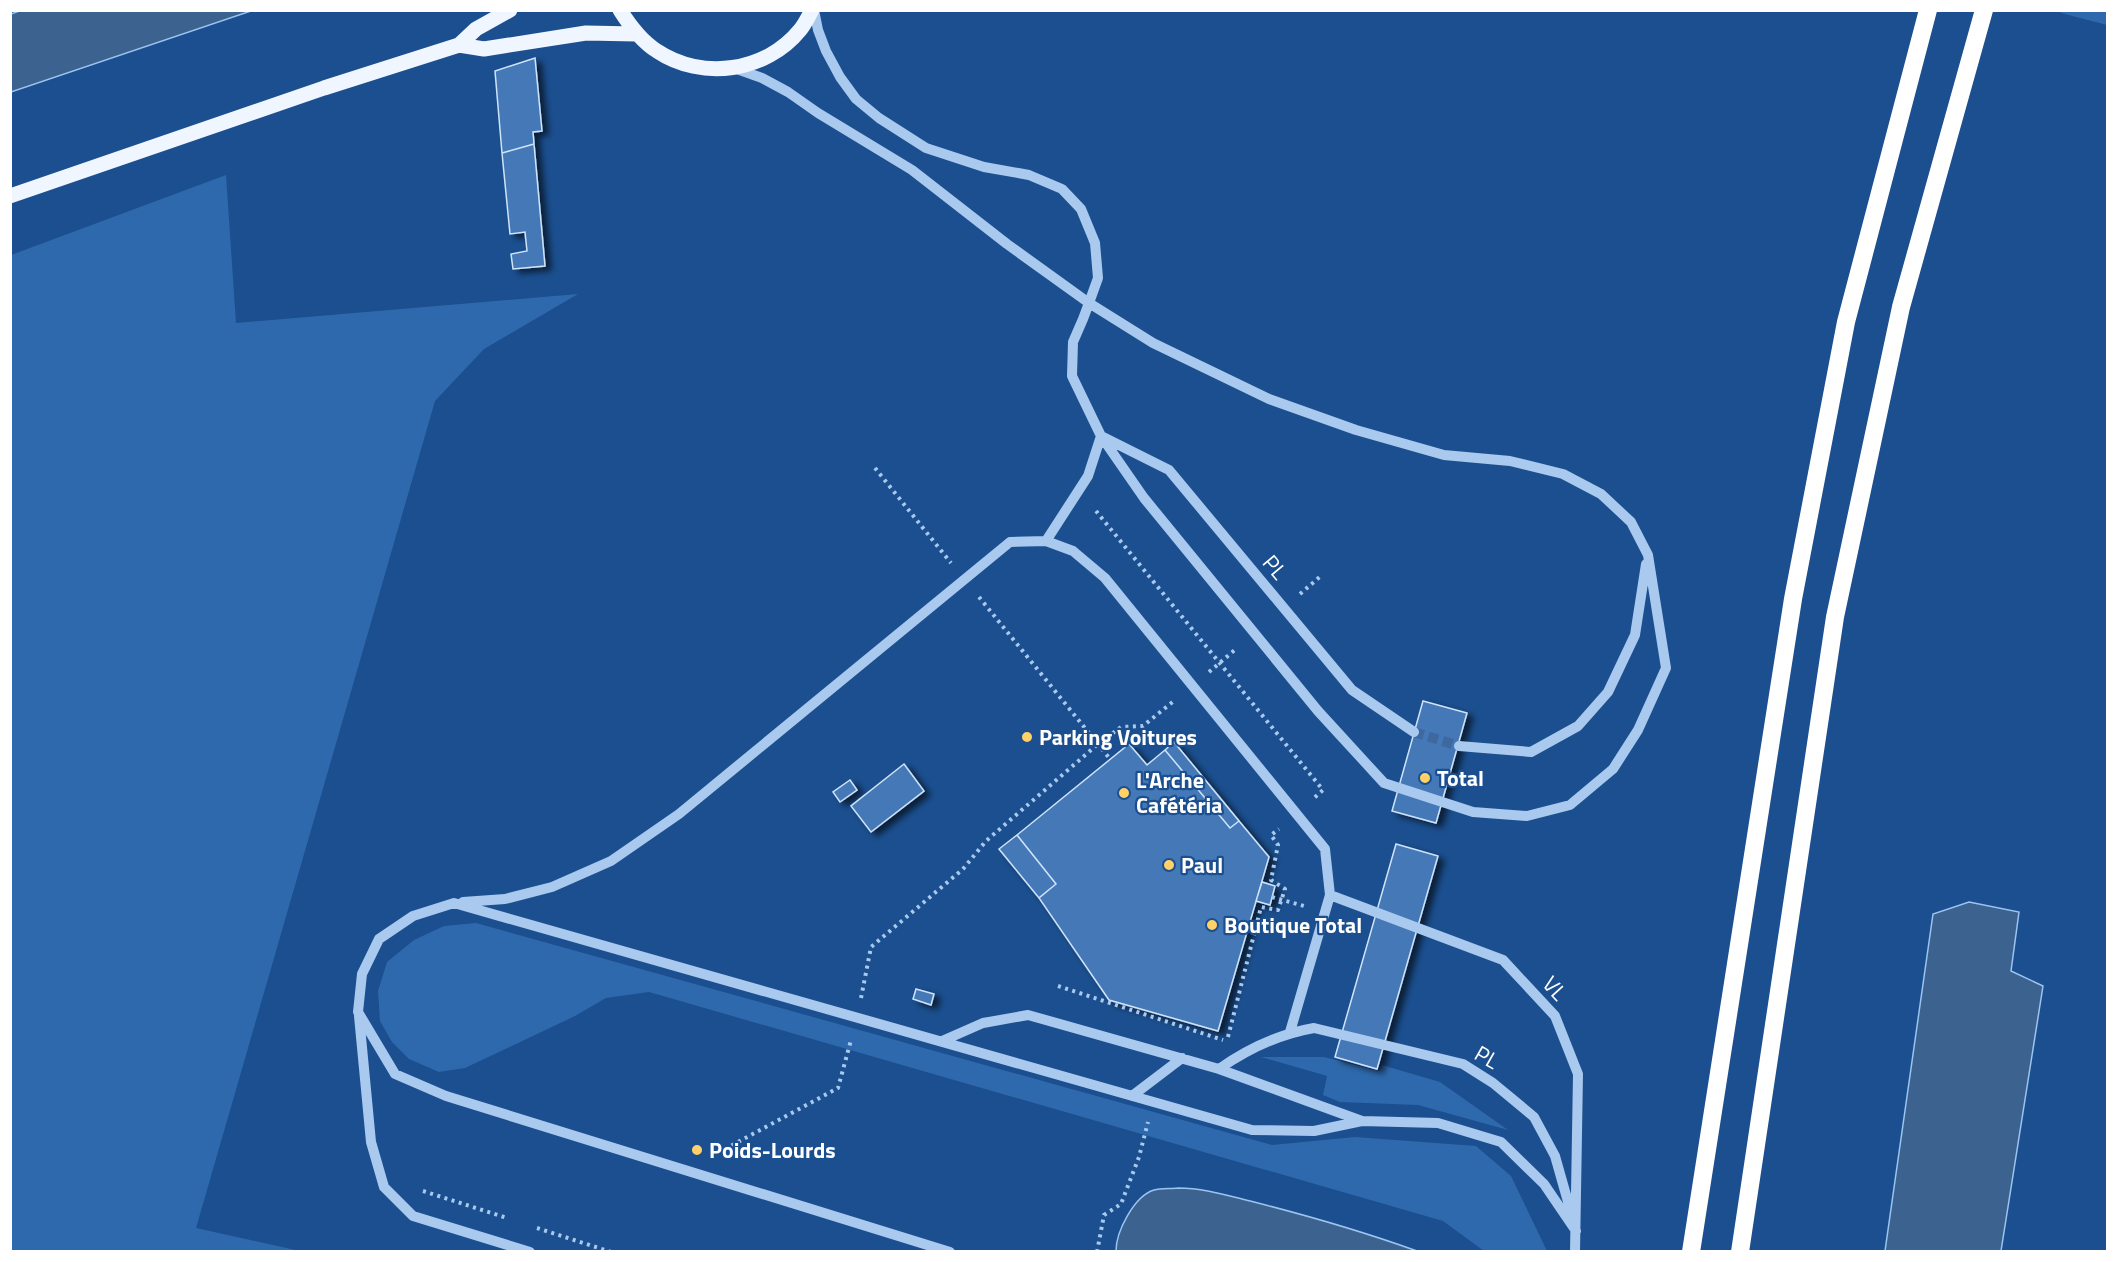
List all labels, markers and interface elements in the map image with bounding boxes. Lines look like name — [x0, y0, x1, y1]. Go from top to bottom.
street label: PL — [1254, 547, 1296, 587]
place label: Parking Voitures — [1039, 720, 1197, 754]
marker: Parking Voitures — [1020, 730, 1034, 744]
place label: Total — [1437, 761, 1484, 795]
place label: L'Arche Cafétéria — [1136, 763, 1223, 822]
marker: Total — [1418, 771, 1432, 785]
marker: L'Arche Cafétéria — [1117, 786, 1131, 800]
place label: Paul — [1181, 848, 1223, 882]
marker: Paul — [1162, 858, 1176, 872]
place label: Boutique Total — [1224, 908, 1362, 942]
marker: Boutique Total — [1205, 918, 1219, 932]
street label: VL — [1535, 968, 1576, 1008]
street label: PL — [1468, 1036, 1506, 1078]
place label: Poids-Lourds — [709, 1133, 836, 1167]
marker: Poids-Lourds — [690, 1143, 704, 1157]

